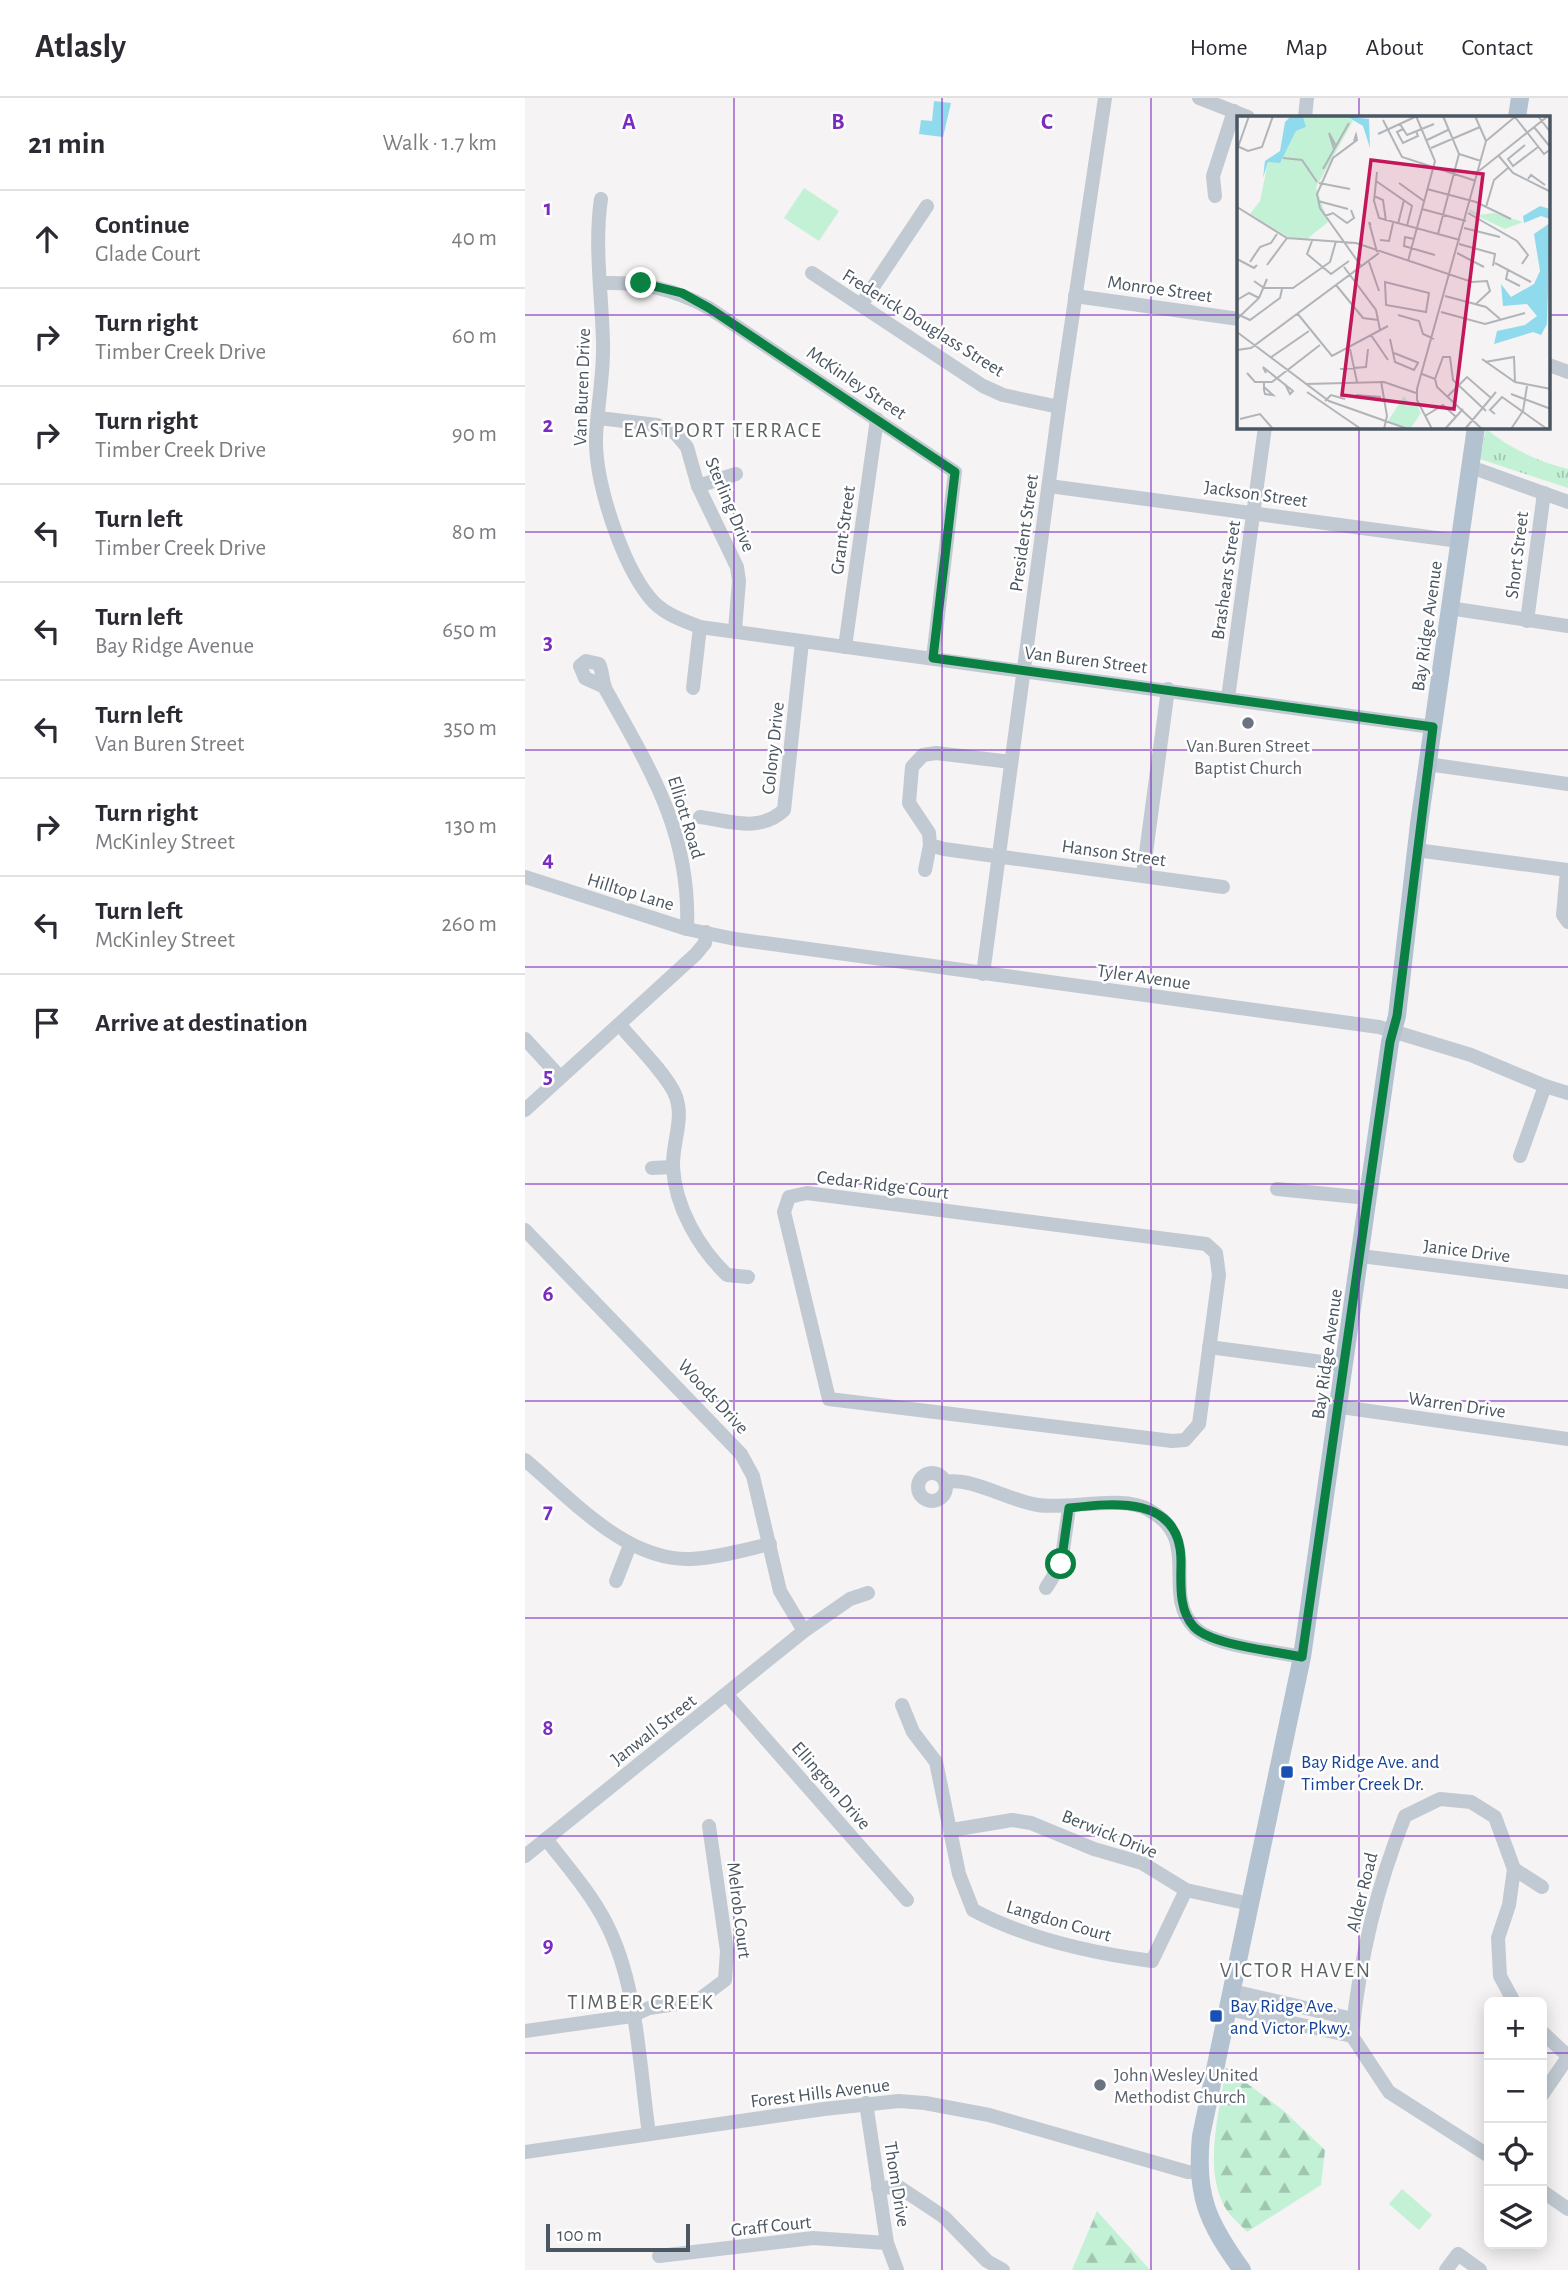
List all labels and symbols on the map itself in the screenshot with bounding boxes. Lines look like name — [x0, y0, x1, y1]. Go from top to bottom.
text: A — [622, 111, 636, 134]
text: B — [831, 111, 845, 134]
text: C — [1041, 111, 1053, 134]
inset map — [1237, 116, 1551, 429]
text: 1 — [544, 197, 552, 220]
street label: Frederick Douglass Street — [839, 266, 1007, 381]
route end — [625, 267, 656, 298]
street label: Monroe Street — [1106, 273, 1213, 306]
street label: Van Buren Drive — [571, 328, 594, 446]
street label: McKinley Street — [803, 343, 909, 423]
text: 2 — [543, 414, 554, 437]
district label: EASTPORT TERRACE — [623, 420, 823, 441]
street label: Sterling Drive — [701, 455, 758, 555]
street label: President Street — [1007, 473, 1042, 593]
street label: Jackson Street — [1203, 478, 1309, 511]
street label: Grant Street — [828, 485, 859, 576]
street label: Short Street — [1503, 510, 1532, 600]
street label: Brashears Street — [1209, 519, 1244, 641]
street label: Bay Ridge Avenue — [1409, 560, 1446, 693]
text: 3 — [543, 631, 553, 654]
street label: Van Buren Street — [1023, 644, 1148, 677]
street label: Colony Drive — [759, 701, 788, 795]
marker: Van Buren Street Baptist Church — [1240, 715, 1256, 731]
place label: Van Buren Street Baptist Church — [1186, 737, 1310, 778]
street label: Elliott Road — [664, 774, 707, 861]
street label: Hanson Street — [1061, 837, 1167, 870]
text: 4 — [542, 848, 554, 871]
street label: Hilltop Lane — [585, 870, 676, 915]
street label: Tyler Avenue — [1096, 962, 1192, 993]
text: 5 — [543, 1065, 553, 1088]
street label: Cedar Ridge Court — [816, 1168, 950, 1203]
street label: Janice Drive — [1422, 1237, 1511, 1266]
text: 6 — [542, 1283, 554, 1306]
street label: Bay Ridge Avenue — [1309, 1288, 1346, 1421]
street label: Woods Drive — [674, 1356, 752, 1438]
street label: Warren Drive — [1407, 1389, 1507, 1422]
text: 7 — [543, 1500, 553, 1523]
route start — [1045, 1548, 1076, 1579]
street label: Janwall Street — [608, 1691, 700, 1769]
text: 8 — [542, 1717, 554, 1740]
street label: Ellington Drive — [788, 1738, 874, 1834]
place label: Bay Ridge Ave. and Timber Creek Dr. — [1301, 1753, 1440, 1794]
marker: Bay Ridge Ave. and Timber Creek Dr. — [1279, 1764, 1295, 1780]
street label: Berwick Drive — [1059, 1807, 1160, 1862]
street label: Alder Road — [1343, 1850, 1382, 1934]
street label: Melrob Court — [723, 1861, 754, 1959]
street label: Langdon Court — [1004, 1897, 1113, 1945]
text: 9 — [542, 1934, 554, 1957]
district label: VICTOR HAVEN — [1220, 1960, 1372, 1981]
district label: TIMBER CREEK — [567, 1992, 715, 2013]
place label: Bay Ridge Ave. and Victor Pkwy. — [1230, 1997, 1351, 2038]
marker: Bay Ridge Ave. and Victor Pkwy. — [1208, 2008, 1224, 2024]
place label: John Wesley United Methodist Church — [1114, 2066, 1259, 2107]
street label: Forest Hills Avenue — [749, 2076, 891, 2111]
marker: John Wesley United Methodist Church — [1092, 2077, 1108, 2093]
street label: Thom Drive — [880, 2140, 913, 2228]
street label: Graff Court — [730, 2213, 812, 2240]
scale bar — [546, 2221, 689, 2253]

